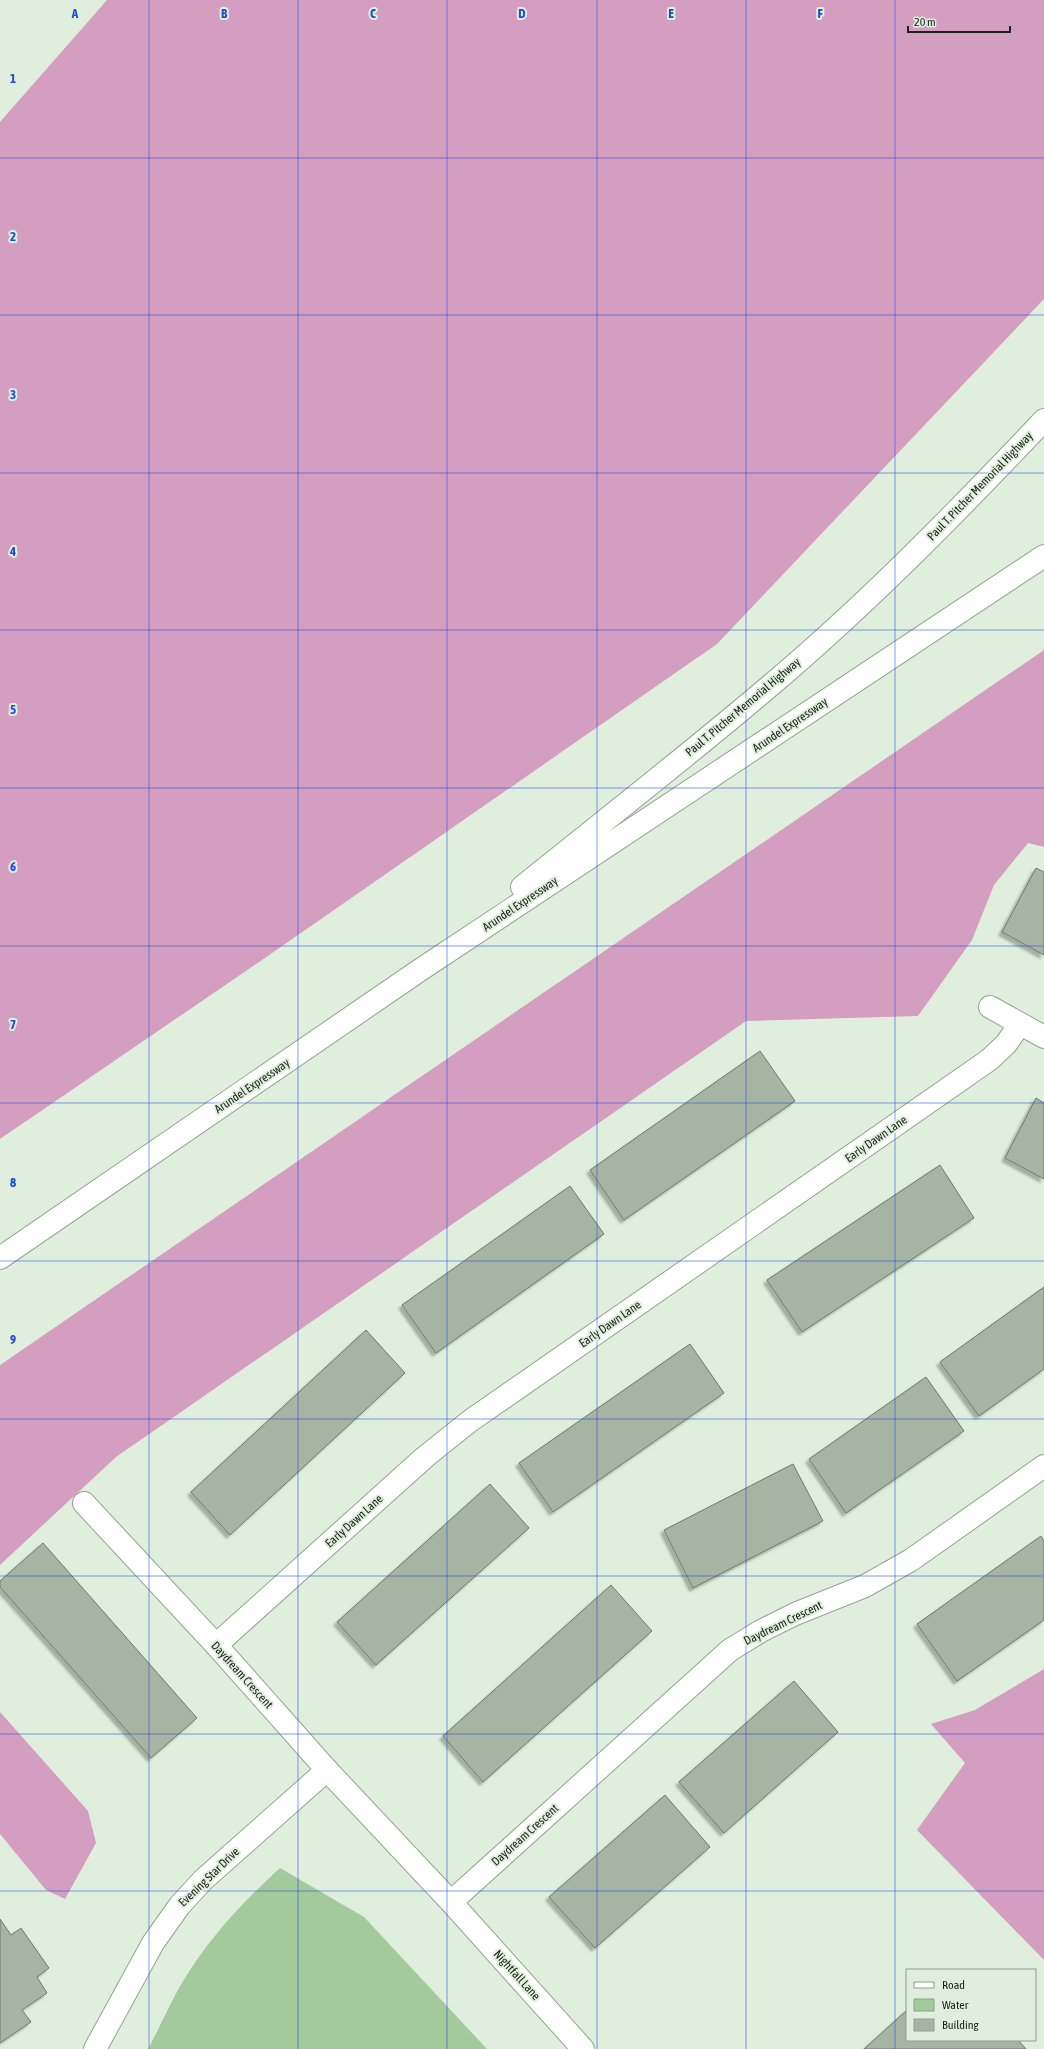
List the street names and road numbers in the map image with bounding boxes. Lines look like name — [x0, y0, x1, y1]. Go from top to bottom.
street label: Paul T. Pitcher Memorial Highway — [924, 429, 1036, 543]
street label: Paul T. Pitcher Memorial Highway — [683, 655, 803, 759]
street label: Arundel Expressway — [750, 695, 830, 755]
street label: Arundel Expressway — [480, 874, 560, 934]
street label: Arundel Expressway — [212, 1056, 292, 1116]
street label: Early Dawn Lane — [842, 1113, 910, 1165]
street label: Early Dawn Lane — [576, 1298, 644, 1350]
street label: Early Dawn Lane — [322, 1492, 386, 1550]
street label: Daydream Crescent — [742, 1598, 825, 1648]
street label: Daydream Crescent — [208, 1639, 276, 1712]
street label: Daydream Crescent — [489, 1801, 562, 1869]
street label: Evening Star Drive — [176, 1844, 242, 1910]
street label: Nightfall Lane — [491, 1947, 543, 2003]

